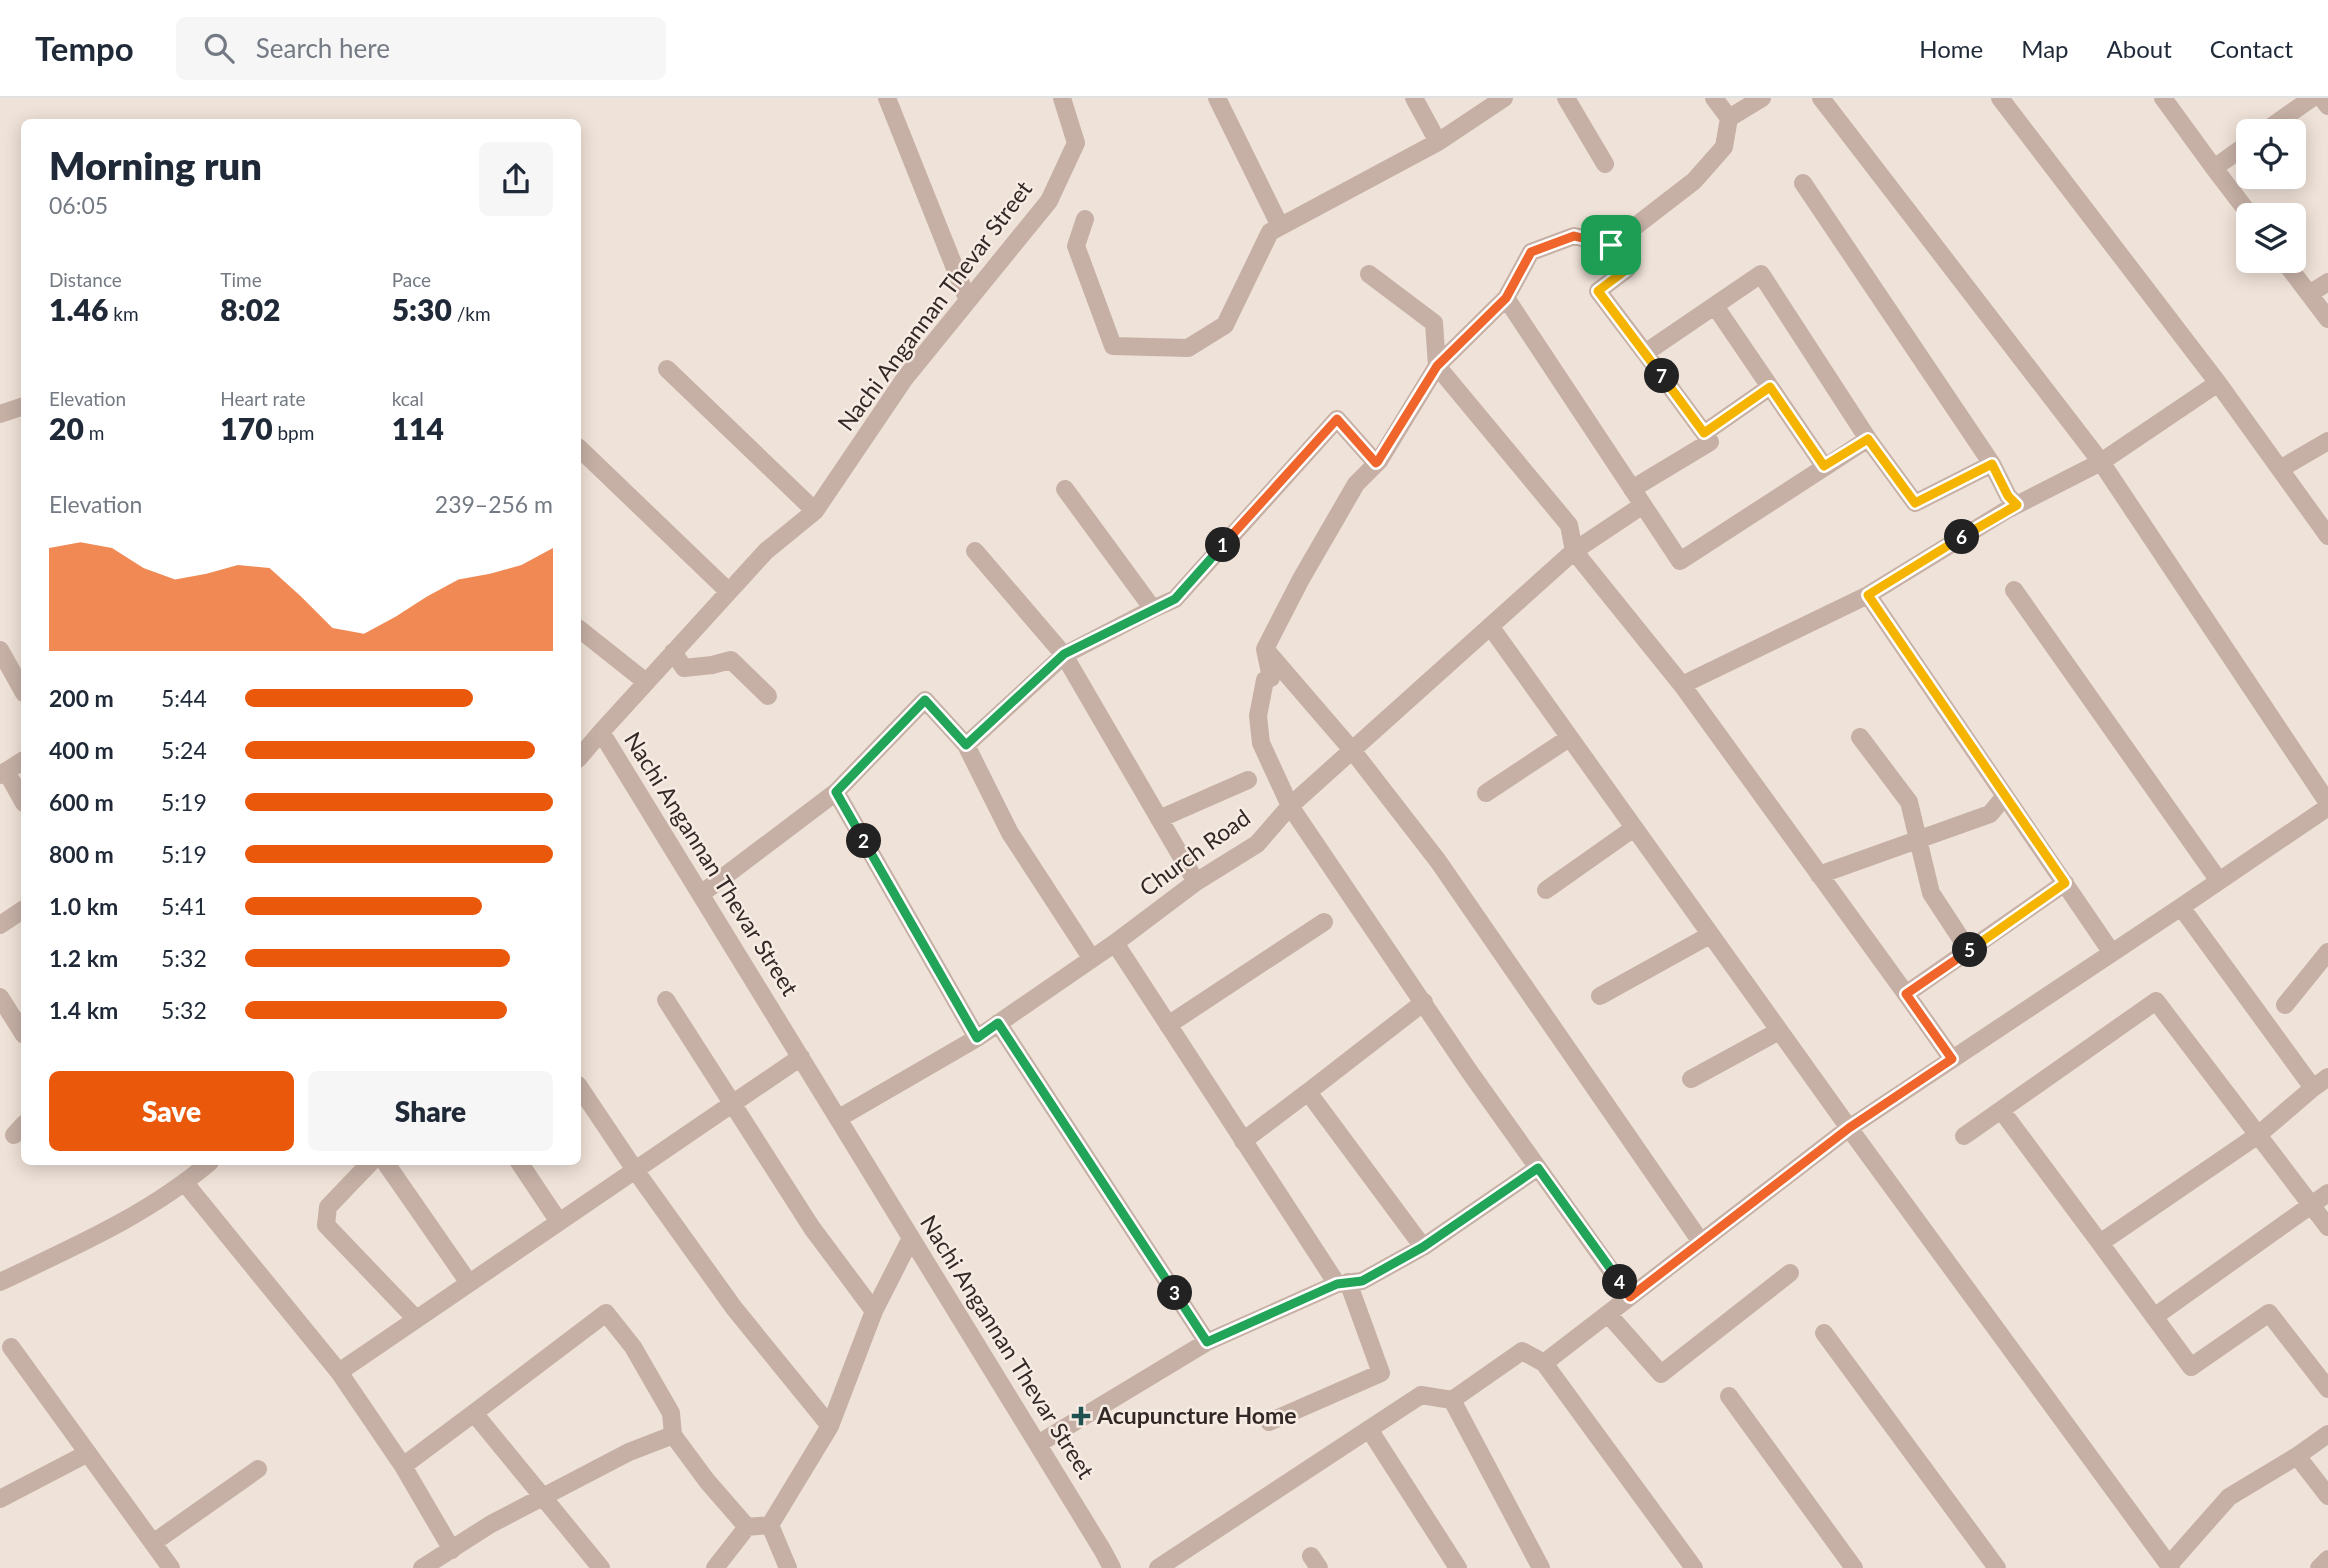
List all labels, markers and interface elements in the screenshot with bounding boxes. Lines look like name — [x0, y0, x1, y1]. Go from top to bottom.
search box — [176, 17, 666, 80]
text: Tempo — [35, 28, 134, 68]
icon: search — [200, 29, 238, 67]
text: Search here — [256, 32, 390, 64]
text: Home — [1919, 34, 1983, 63]
text: Map — [2021, 34, 2069, 63]
text: About — [2107, 34, 2172, 63]
text: Contact — [2210, 34, 2293, 63]
map controls — [2236, 119, 2306, 273]
button: locate — [2236, 119, 2306, 189]
text: Morning run — [49, 142, 262, 188]
button: share — [479, 142, 553, 216]
street label: Nachi Angannan Thevar Street — [831, 174, 1038, 436]
text: 06:05 — [49, 191, 108, 219]
button: layers — [2236, 203, 2306, 273]
pin — [1581, 215, 1641, 275]
icon: arrive — [1592, 226, 1630, 264]
text: Distance — [49, 268, 122, 291]
text: Time — [220, 268, 262, 291]
text: Pace — [392, 268, 431, 291]
text: 1.46 — [49, 291, 108, 327]
text: 8:02 — [220, 291, 280, 327]
text: 5:30 — [392, 291, 452, 327]
text: km — [108, 302, 139, 325]
text: /km — [452, 302, 491, 325]
pin: 7 — [1644, 358, 1680, 394]
text: 7 — [1656, 364, 1667, 387]
text: Elevation — [49, 387, 126, 410]
text: Heart rate — [220, 387, 306, 410]
text: kcal — [392, 387, 424, 410]
text: 20 — [49, 410, 84, 446]
text: 170 — [220, 410, 273, 446]
text: 114 — [392, 410, 444, 446]
text: m — [84, 421, 104, 444]
text: bpm — [273, 421, 314, 444]
text: Elevation — [49, 490, 142, 518]
text: 239–256 m — [435, 490, 553, 518]
pin: 6 — [1944, 520, 1980, 555]
text: 6 — [1956, 525, 1967, 548]
pin: 1 — [1206, 528, 1240, 562]
text: 1 — [1217, 533, 1228, 556]
text: 200 m — [49, 684, 114, 712]
text: 5:44 — [161, 684, 207, 712]
street label: Nachi Angannan Thevar Street — [619, 727, 805, 1001]
text: 400 m — [49, 736, 114, 764]
text: 5:24 — [161, 736, 207, 764]
text: 600 m — [49, 788, 114, 816]
text: 5:19 — [161, 788, 207, 816]
street label: Church Road — [1134, 803, 1255, 902]
pin: 2 — [846, 824, 882, 858]
text: 2 — [858, 829, 869, 852]
text: 800 m — [49, 840, 114, 868]
text: 5:19 — [161, 840, 207, 868]
text: 1.0 km — [49, 892, 118, 920]
text: 5:41 — [161, 892, 207, 920]
pin: 5 — [1952, 932, 1988, 968]
text: 5 — [1964, 938, 1975, 961]
text: 1.2 km — [49, 944, 118, 972]
text: 5:32 — [161, 944, 207, 972]
text: 1.4 km — [49, 996, 118, 1024]
text: 5:32 — [161, 996, 207, 1024]
button: Save — [49, 1071, 294, 1151]
button: Share — [308, 1071, 553, 1151]
street label: Nachi Angannan Thevar Street — [915, 1210, 1101, 1484]
pin: 4 — [1602, 1264, 1638, 1300]
text: 4 — [1614, 1270, 1625, 1293]
pin: 3 — [1158, 1276, 1192, 1310]
text: 3 — [1169, 1281, 1180, 1304]
place label: Acupuncture Home — [1096, 1401, 1297, 1429]
marker: Acupuncture Home — [1071, 1406, 1091, 1426]

